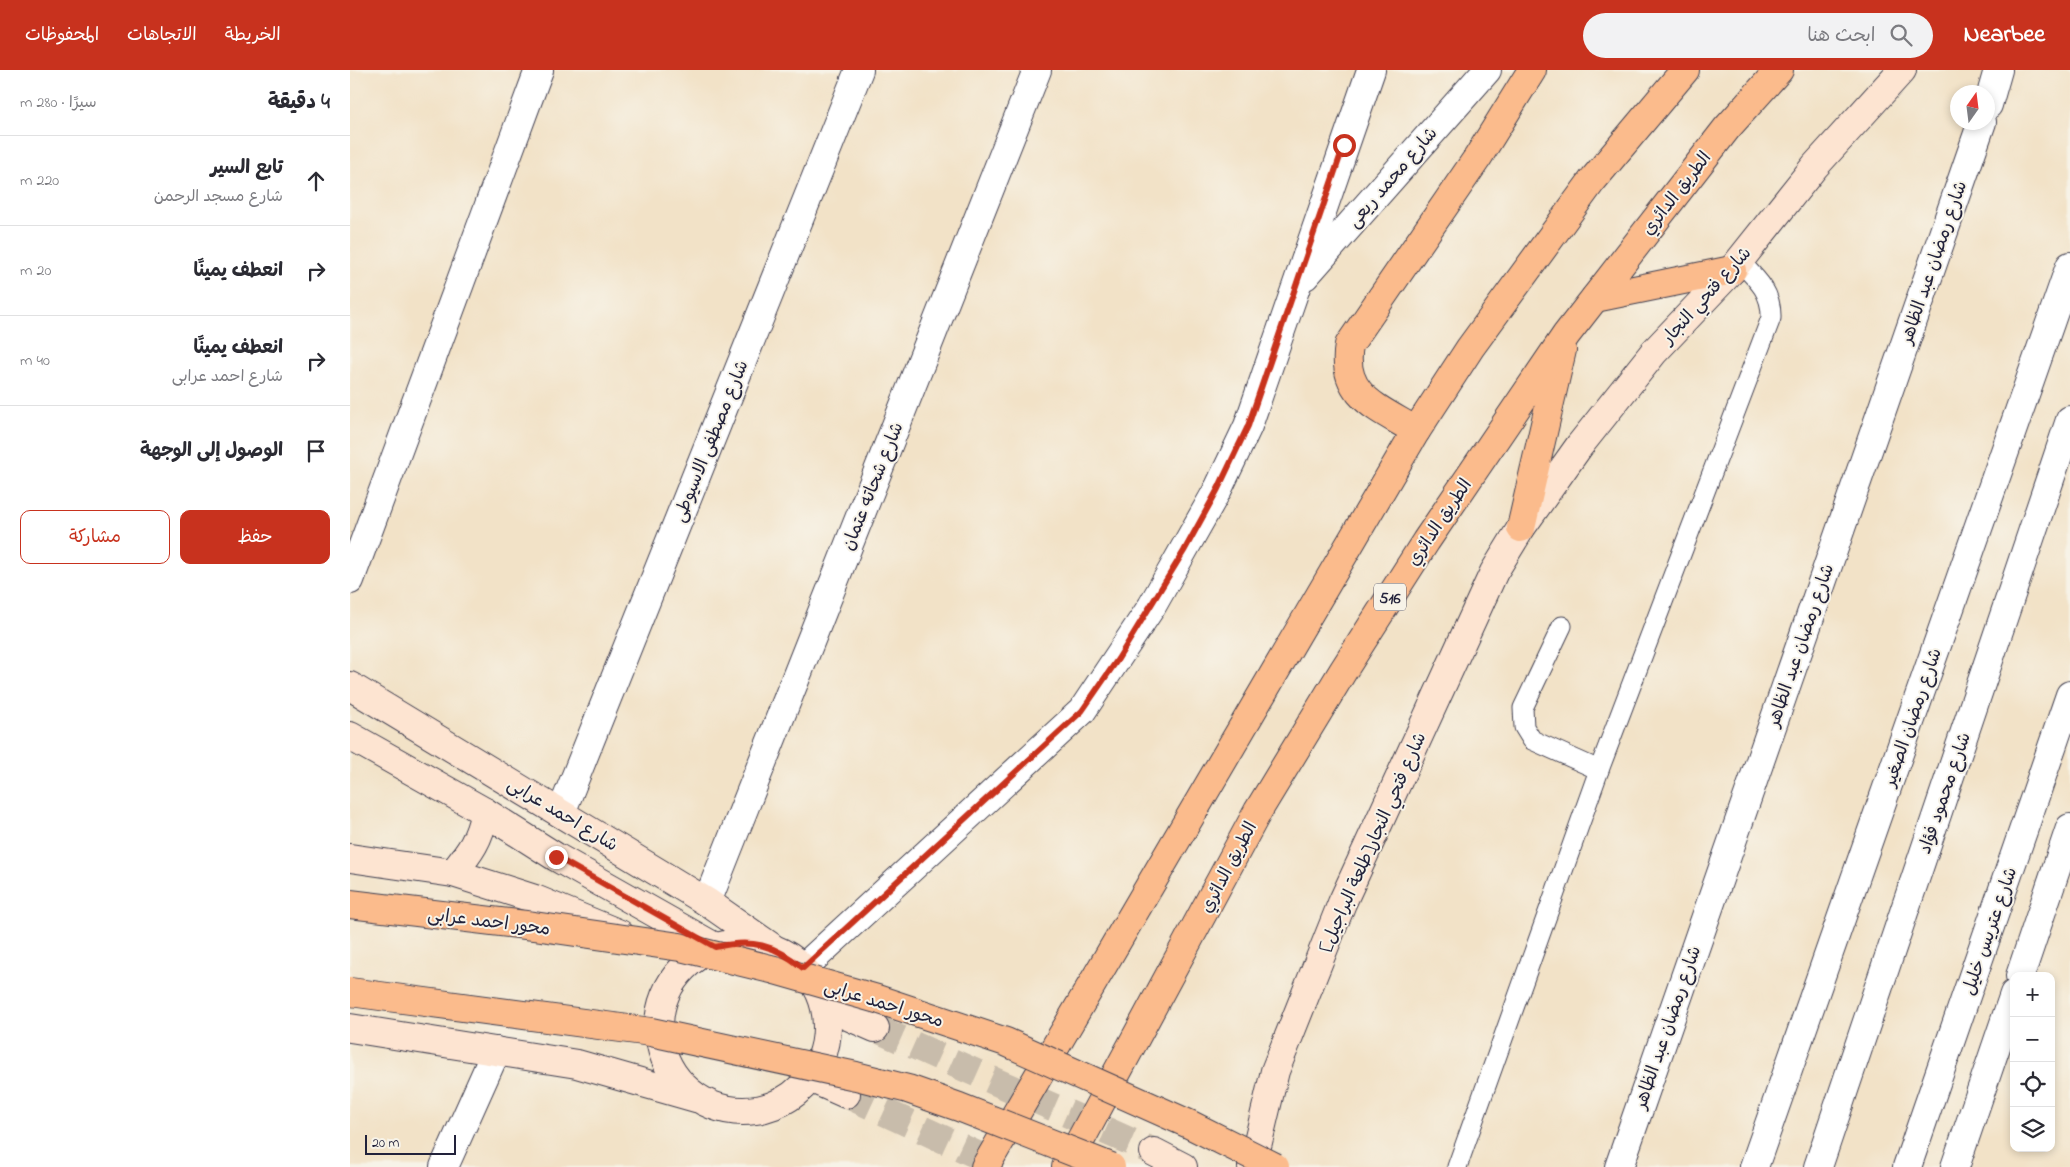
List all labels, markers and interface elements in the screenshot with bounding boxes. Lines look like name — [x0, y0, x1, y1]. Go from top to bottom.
search box — [1583, 13, 1933, 58]
text: Nearbee — [1963, 18, 2045, 53]
icon: search — [1887, 21, 1915, 49]
text: المحفوظات — [25, 23, 99, 49]
text: الاتجاهات — [127, 23, 197, 49]
text: الخريطة — [225, 23, 281, 49]
text: ابحث هنا — [1807, 23, 1875, 50]
north arrow — [1950, 85, 1995, 130]
text: 4 دقيقة — [268, 88, 330, 118]
text: سيرًا · 280 m — [20, 91, 97, 115]
street label: شارع محمد ريعى — [1342, 122, 1445, 234]
route start — [1333, 134, 1356, 157]
street label: الطريق الدائري — [1636, 147, 1719, 242]
text: تابع السير — [211, 155, 283, 182]
icon: ahead — [302, 167, 330, 195]
text: 220 m — [20, 169, 59, 193]
street label: شارع رمضان عبد الظاهر — [1894, 178, 1975, 349]
text: شارع مسجد الرحمن — [154, 185, 283, 209]
street label: شارع فتحي النجار — [1655, 242, 1759, 353]
icon: right — [302, 257, 330, 285]
text: انعطف يمينًا — [193, 258, 283, 285]
text: 20 m — [20, 259, 51, 283]
text: انعطف يمينًا — [193, 335, 283, 362]
icon: right — [302, 347, 330, 375]
text: 40 m — [20, 349, 50, 373]
street label: شارع مصطفى الاسيوطى — [667, 357, 756, 527]
text: شارع احمد عرابى — [172, 365, 283, 389]
street label: شارع شحاته عتمان — [836, 419, 911, 555]
icon: arrive — [302, 437, 330, 465]
text: الوصول إلى الوجهة — [140, 438, 283, 465]
street label: الطريق الدائري — [1402, 474, 1479, 572]
button: مشاركة — [20, 510, 170, 564]
button: حفظ — [180, 510, 330, 564]
street label: شارع رمضان عبد الظاهر — [1761, 561, 1842, 732]
road number: 516 — [1374, 584, 1406, 610]
street label: شارع رمضان الصغير — [1877, 645, 1950, 792]
street label: شارع فتحي النجار[طلعة البراجيل] — [1313, 728, 1435, 958]
street label: شارع محمود فؤاد — [1913, 729, 1979, 858]
street label: شارع احمد عرابى — [502, 772, 622, 859]
street label: الطريق الدائري — [1195, 818, 1265, 918]
route end — [545, 846, 568, 869]
street label: شارع عتريس خليل — [1957, 864, 2025, 999]
street label: محور احمد عرابى — [426, 903, 552, 943]
street label: شارع رمضان عبد الظاهر — [1628, 943, 1709, 1114]
map controls — [2010, 972, 2055, 1152]
button: + — [2010, 972, 2055, 1017]
street label: محور احمد عرابى — [821, 974, 946, 1035]
button: − — [2010, 1017, 2055, 1062]
button: locate — [2010, 1062, 2055, 1107]
button: layers — [2010, 1107, 2055, 1152]
scale bar — [365, 1132, 456, 1155]
text: 20 m — [372, 1133, 399, 1154]

